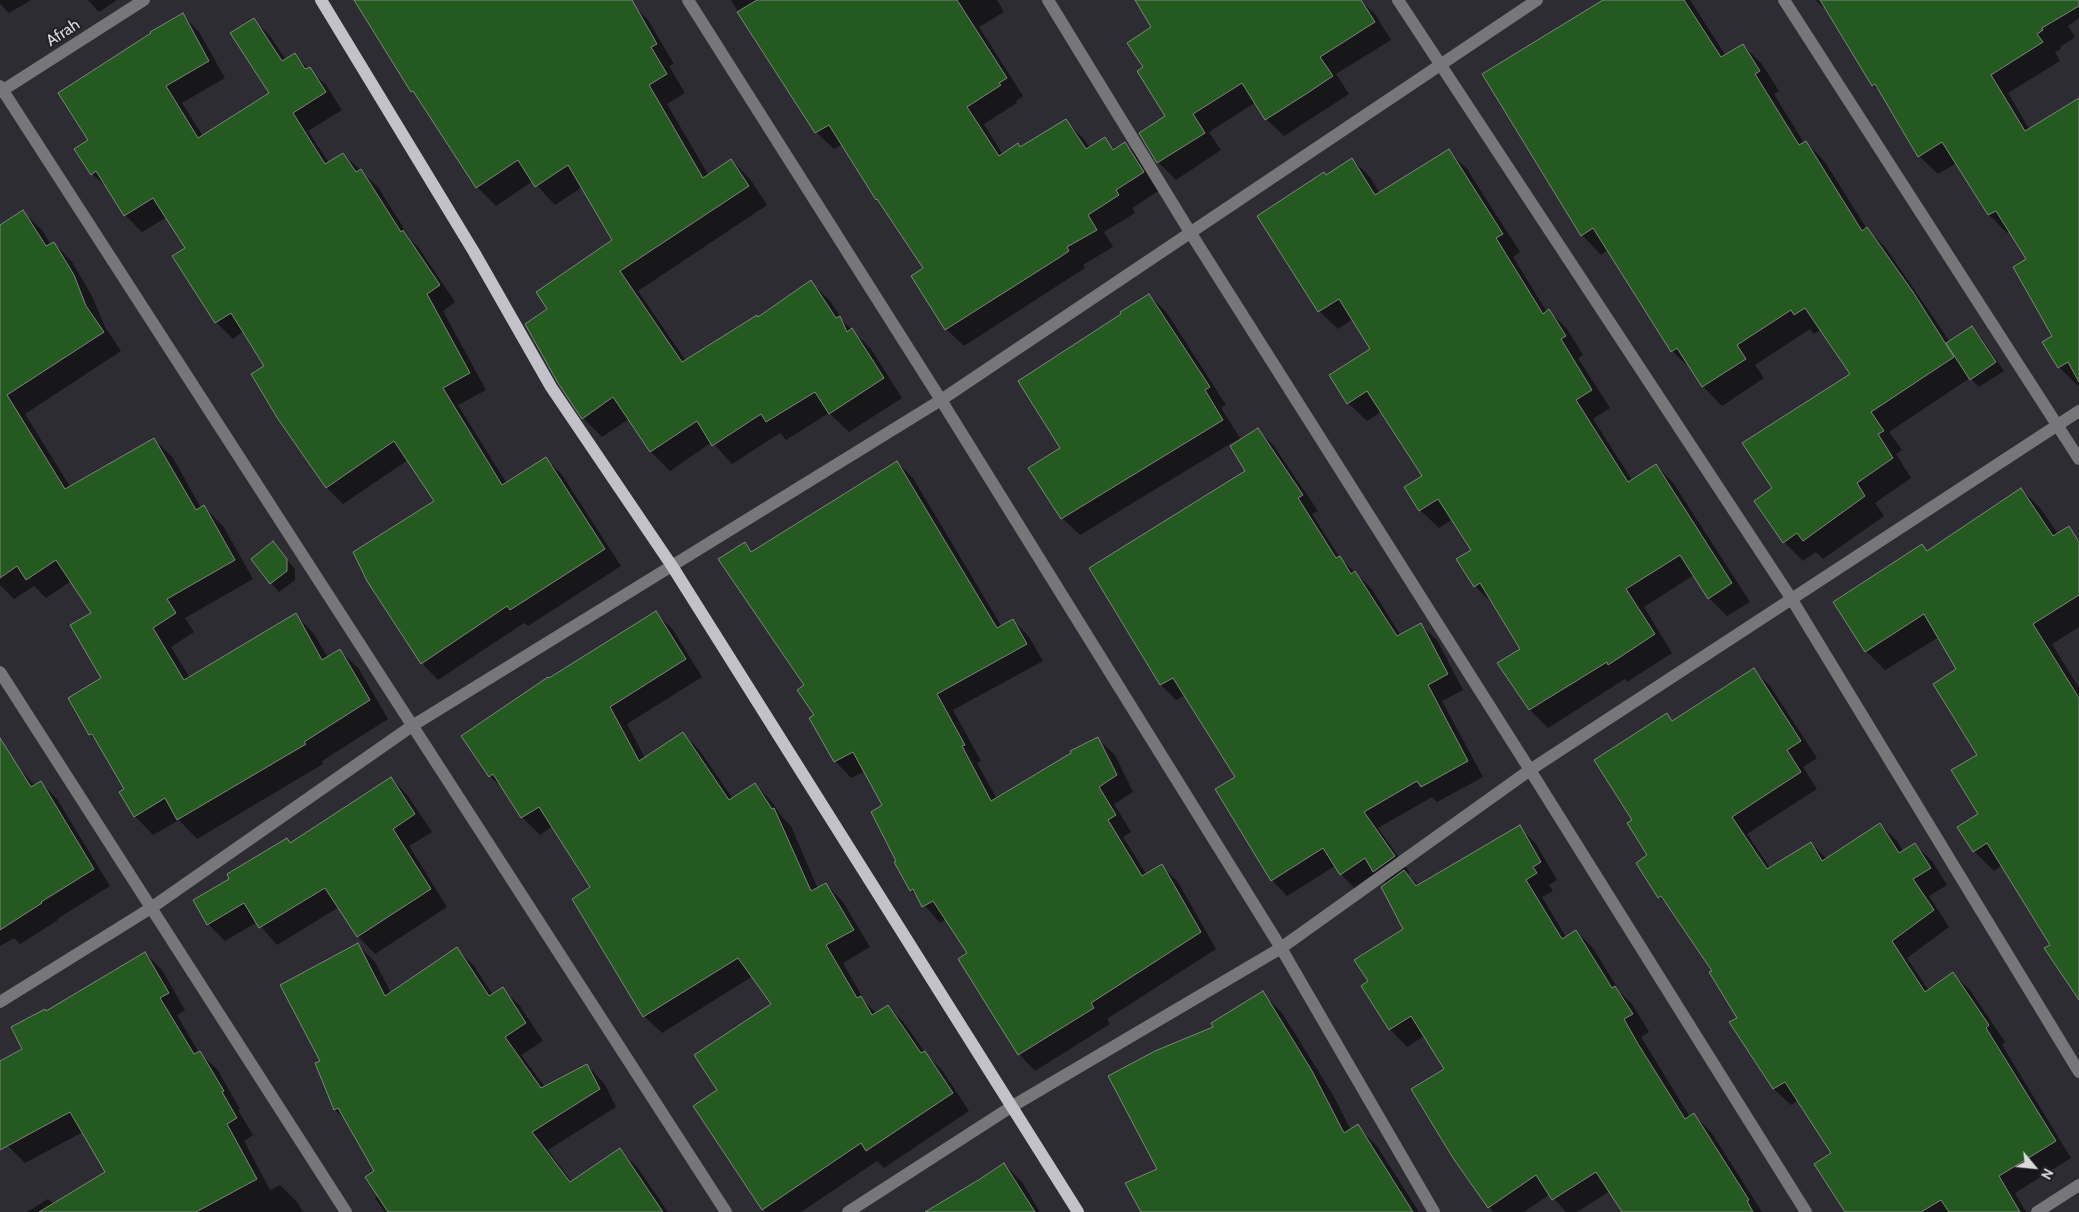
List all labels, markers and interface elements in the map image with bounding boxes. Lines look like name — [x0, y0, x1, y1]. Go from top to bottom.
street label: Afrah — [43, 15, 83, 51]
north arrow — [2009, 1142, 2059, 1192]
text: N — [2037, 1165, 2058, 1183]

